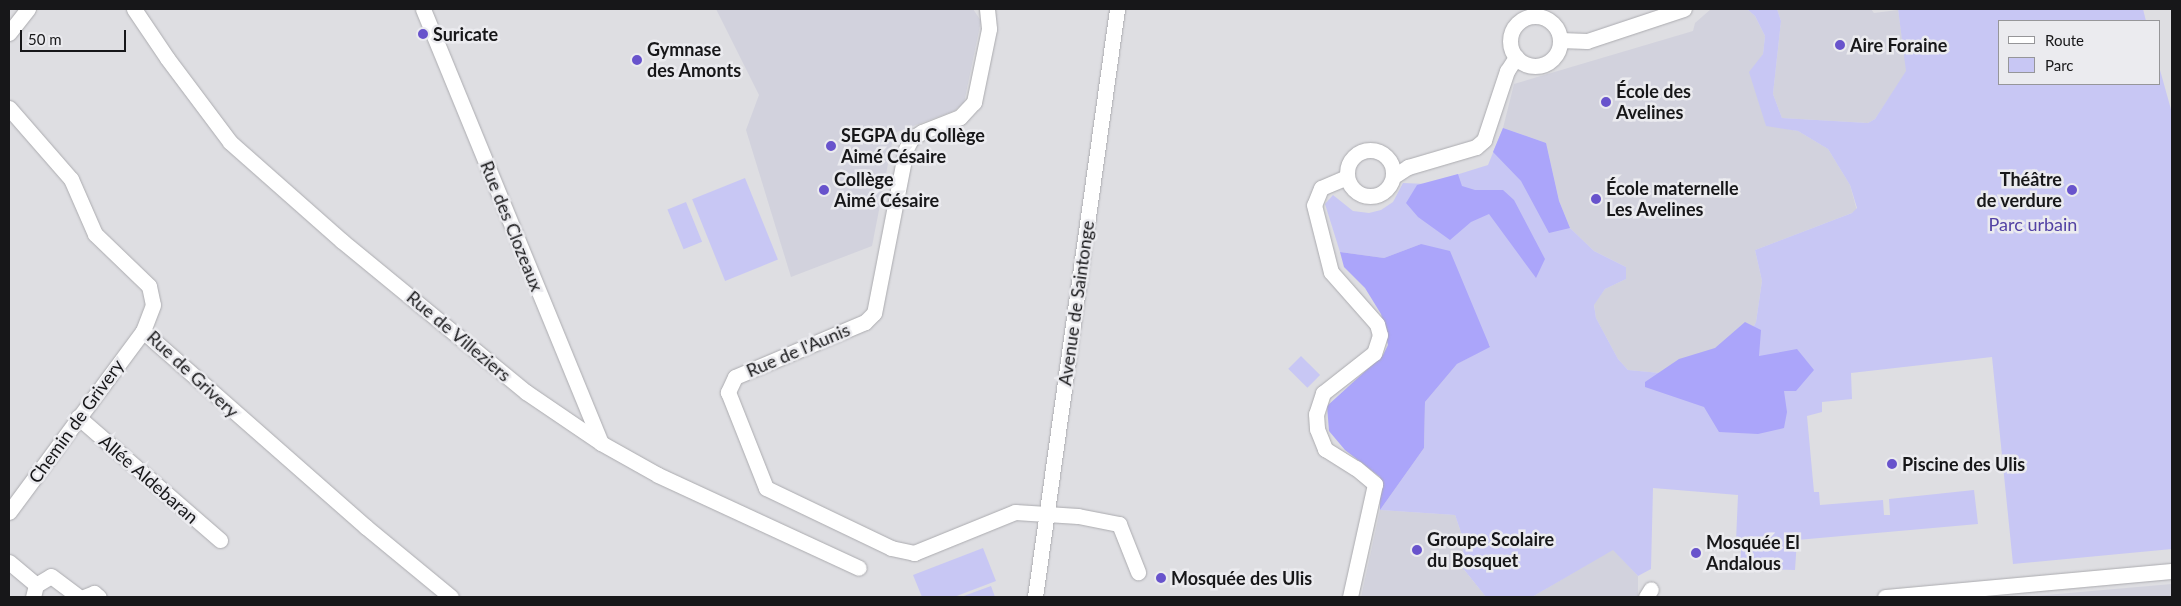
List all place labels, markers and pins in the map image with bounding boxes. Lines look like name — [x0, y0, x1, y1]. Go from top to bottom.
place label: Suricate — [433, 23, 498, 45]
marker: Suricate — [417, 28, 429, 40]
place label: Aire Foraine — [1850, 34, 1947, 56]
place label: Gymnase des Amonts — [647, 39, 742, 82]
marker: Aire Foraine — [1834, 39, 1846, 51]
marker: Gymnase des Amonts — [631, 54, 643, 66]
place label: École des Avelines — [1616, 81, 1691, 124]
marker: École des Avelines — [1600, 96, 1612, 108]
place label: SEGPA du Collège Aimé Césaire — [841, 125, 985, 168]
marker: SEGPA du Collège Aimé Césaire — [825, 140, 837, 152]
place label: Collège Aimé Césaire — [834, 169, 939, 212]
place label: Théâtre de verdure — [1976, 169, 2062, 212]
place label: École maternelle Les Avelines — [1606, 178, 1739, 220]
marker: Collège Aimé Césaire — [818, 184, 830, 196]
marker: Théâtre de verdure — [2066, 184, 2078, 196]
marker: École maternelle Les Avelines — [1590, 193, 1602, 205]
place label: Piscine des Ulis — [1902, 453, 2025, 475]
marker: Piscine des Ulis — [1886, 458, 1898, 470]
place label: Groupe Scolaire du Bosquet — [1427, 529, 1554, 572]
place label: Mosquée El Andalous — [1706, 532, 1800, 574]
marker: Groupe Scolaire du Bosquet — [1411, 544, 1423, 556]
marker: Mosquée El Andalous — [1690, 547, 1702, 559]
place label: Mosquée des Ulis — [1171, 567, 1312, 589]
marker: Mosquée des Ulis — [1155, 572, 1167, 584]

